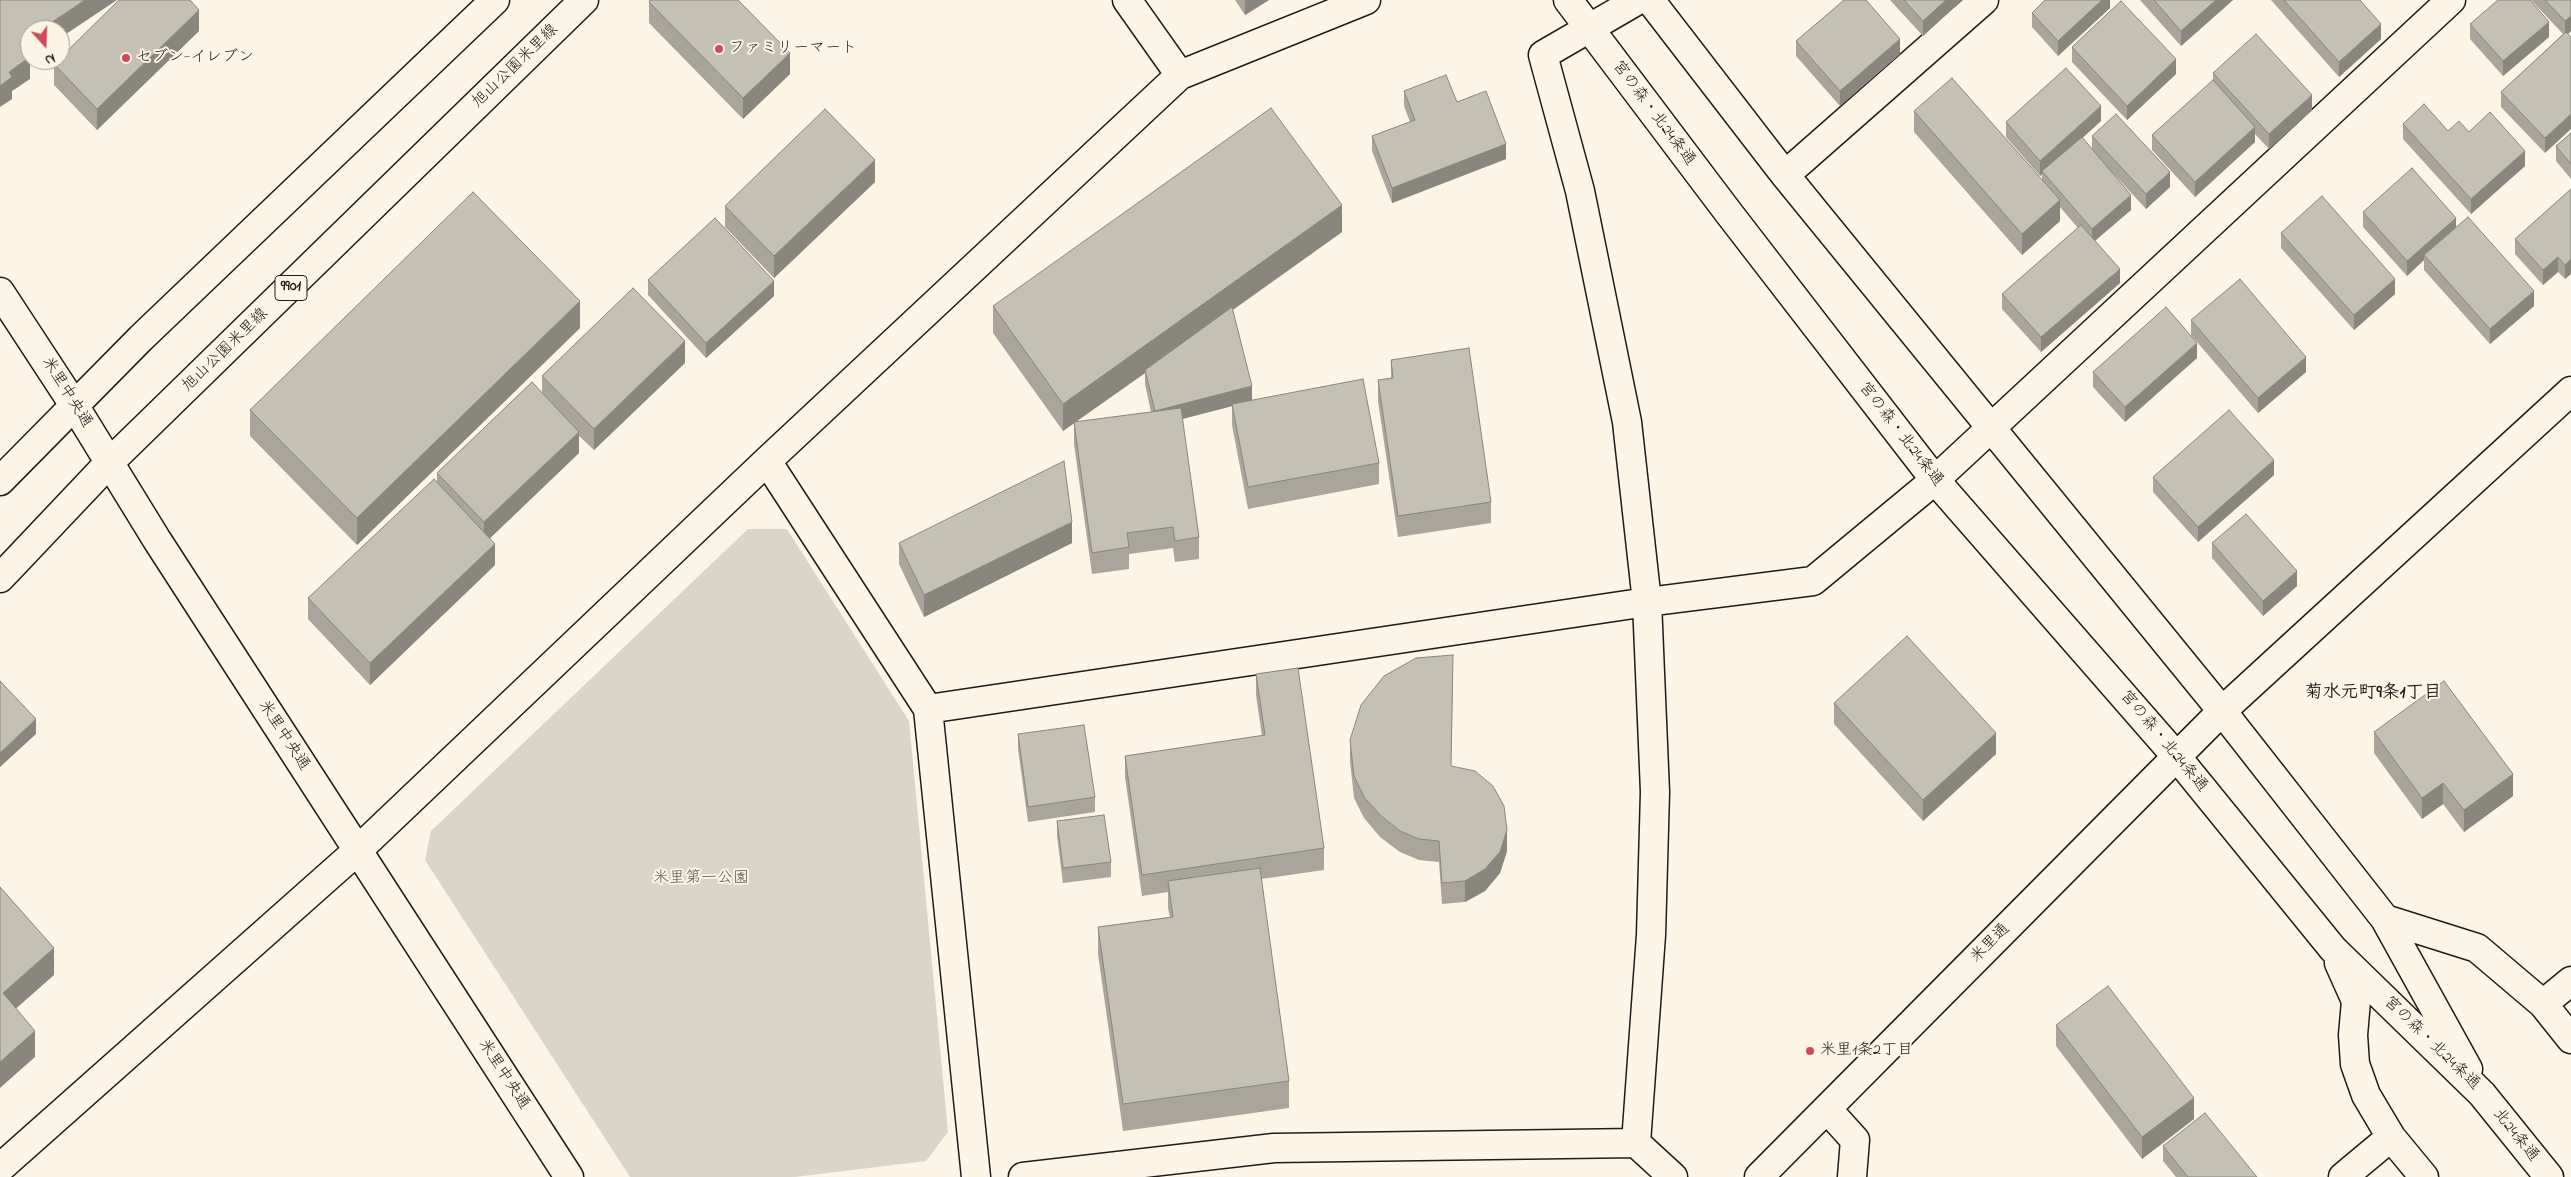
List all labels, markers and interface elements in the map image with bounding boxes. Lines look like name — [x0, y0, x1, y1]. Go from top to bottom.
north arrow — [20, 20, 70, 70]
street label: 旭山公園米里線 — [469, 21, 563, 113]
place label: ファミリーマート — [729, 39, 857, 59]
marker: ファミリーマート — [713, 43, 725, 55]
text: N — [42, 47, 58, 70]
place label: セブン-イレブン — [136, 48, 254, 68]
marker: セブン-イレブン — [120, 52, 132, 64]
street label: 宮の森・北24条通 — [1607, 58, 1699, 170]
road number: 9901 — [275, 276, 307, 300]
street label: 旭山公園米里線 — [179, 305, 273, 397]
street label: 米里中央通 — [37, 354, 95, 432]
street label: 宮の森・北24条通 — [1853, 379, 1947, 491]
district label: 菊水元町9条1丁目 — [2304, 683, 2442, 705]
street label: 宮の森・北24条通 — [2115, 687, 2211, 797]
street label: 米里中央通 — [253, 697, 313, 775]
park label: 米里第一公園 — [653, 869, 749, 889]
street label: 米里通 — [1967, 920, 2015, 968]
street label: 宮の森・北24条通 — [2379, 993, 2483, 1095]
street label: 米里中央通 — [473, 1036, 533, 1114]
place label: 米里1条2丁目 — [1820, 1041, 1913, 1061]
marker: 米里1条2丁目 — [1804, 1045, 1816, 1057]
street label: 北24条通 — [2488, 1106, 2542, 1166]

